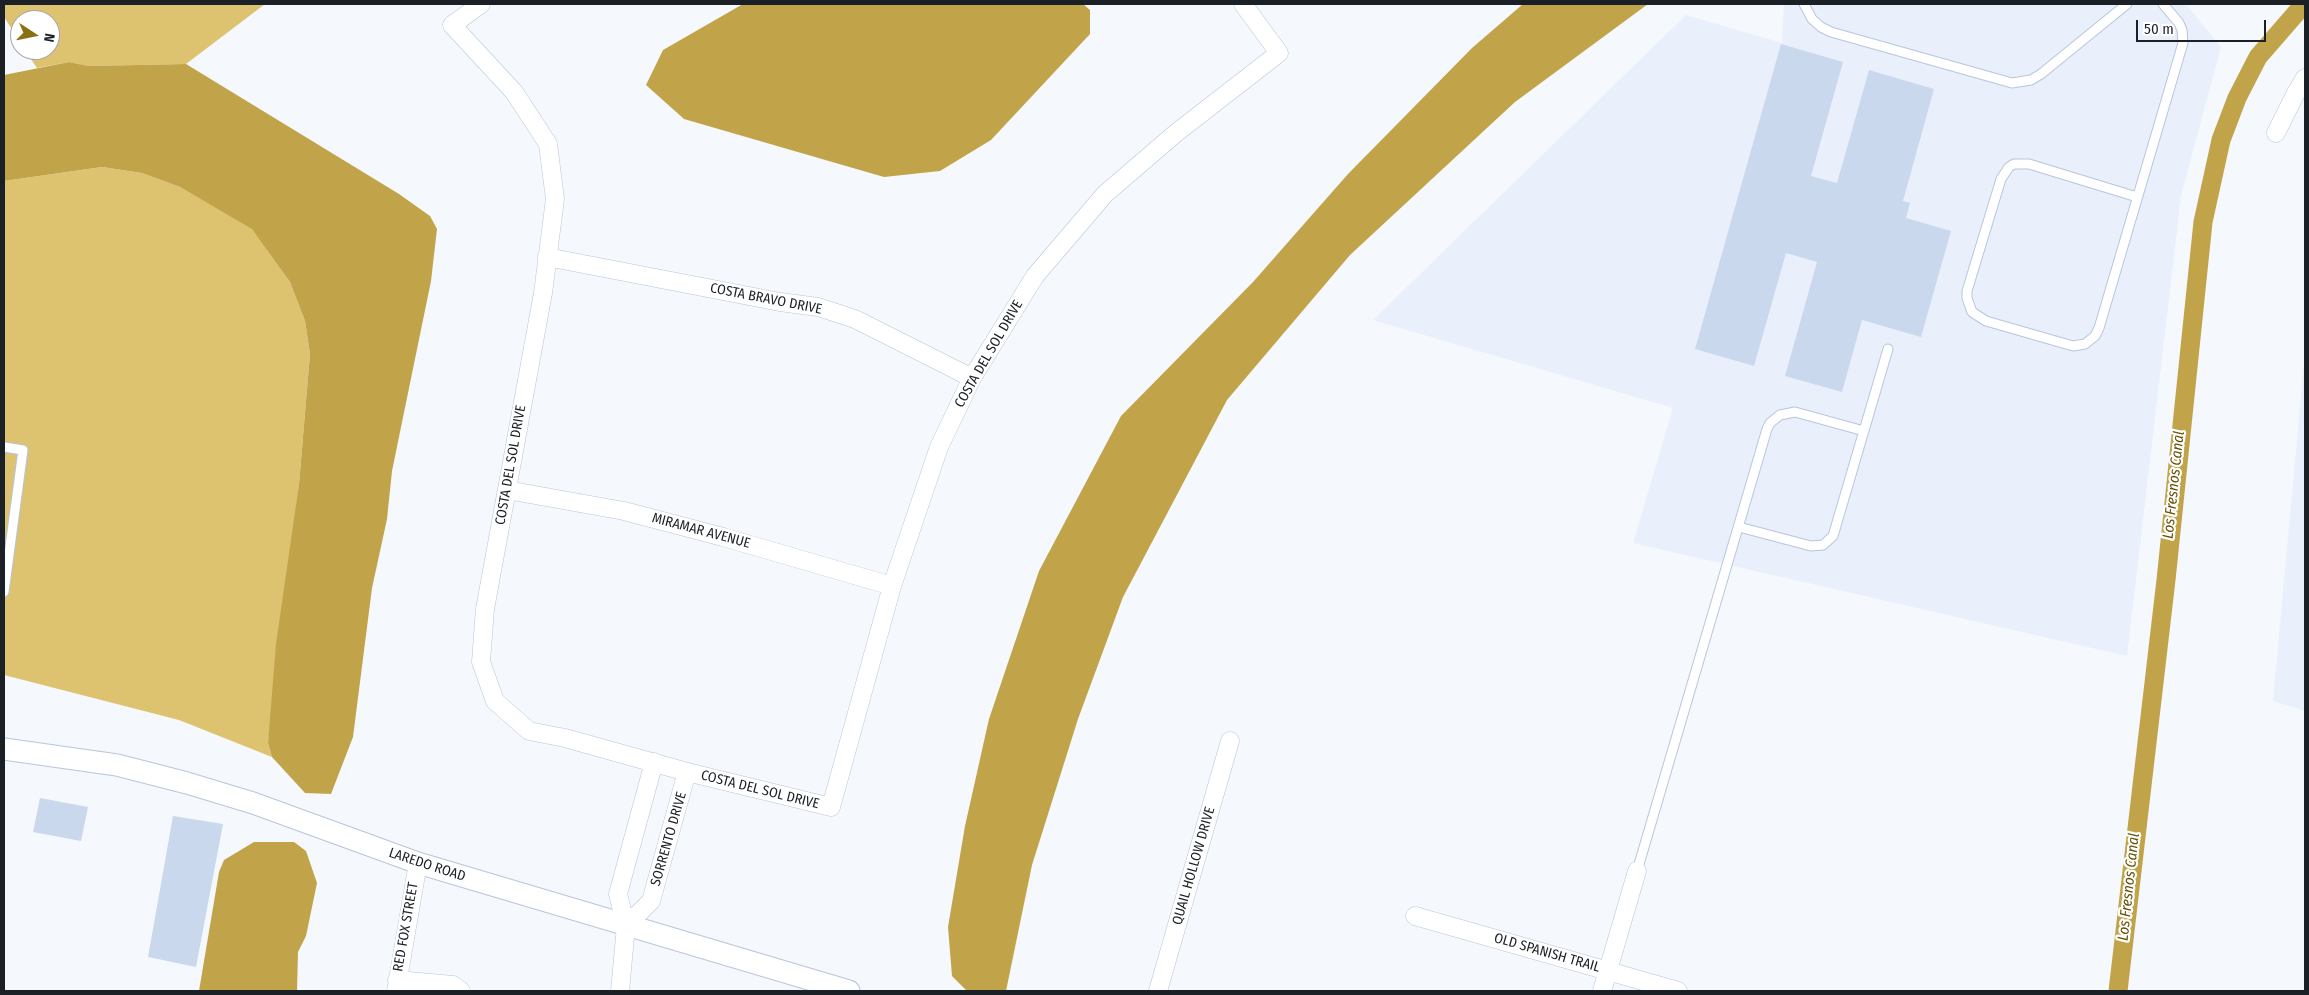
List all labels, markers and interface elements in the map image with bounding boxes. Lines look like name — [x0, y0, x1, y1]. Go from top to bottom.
north arrow — [10, 10, 60, 60]
scale bar — [2139, 10, 2269, 42]
text: 50 m — [2144, 20, 2174, 38]
text: N — [40, 32, 58, 43]
street label: COSTA BRAVO DRIVE — [709, 280, 823, 318]
street label: COSTA DEL SOL DRIVE — [951, 297, 1027, 411]
street label: COSTA DEL SOL DRIVE — [492, 404, 530, 526]
water label: Los Fresnos Canal — [2159, 430, 2189, 540]
street label: MIRAMAR AVENUE — [650, 510, 752, 552]
street label: COSTA DEL SOL DRIVE — [699, 767, 821, 813]
street label: SORRENTO DRIVE — [648, 790, 690, 888]
street label: QUAIL HOLLOW DRIVE — [1169, 805, 1219, 927]
water label: Los Fresnos Canal — [2114, 832, 2144, 942]
street label: LAREDO ROAD — [387, 845, 467, 885]
street label: RED FOX STREET — [390, 881, 422, 973]
street label: OLD SPANISH TRAIL — [1492, 930, 1602, 976]

